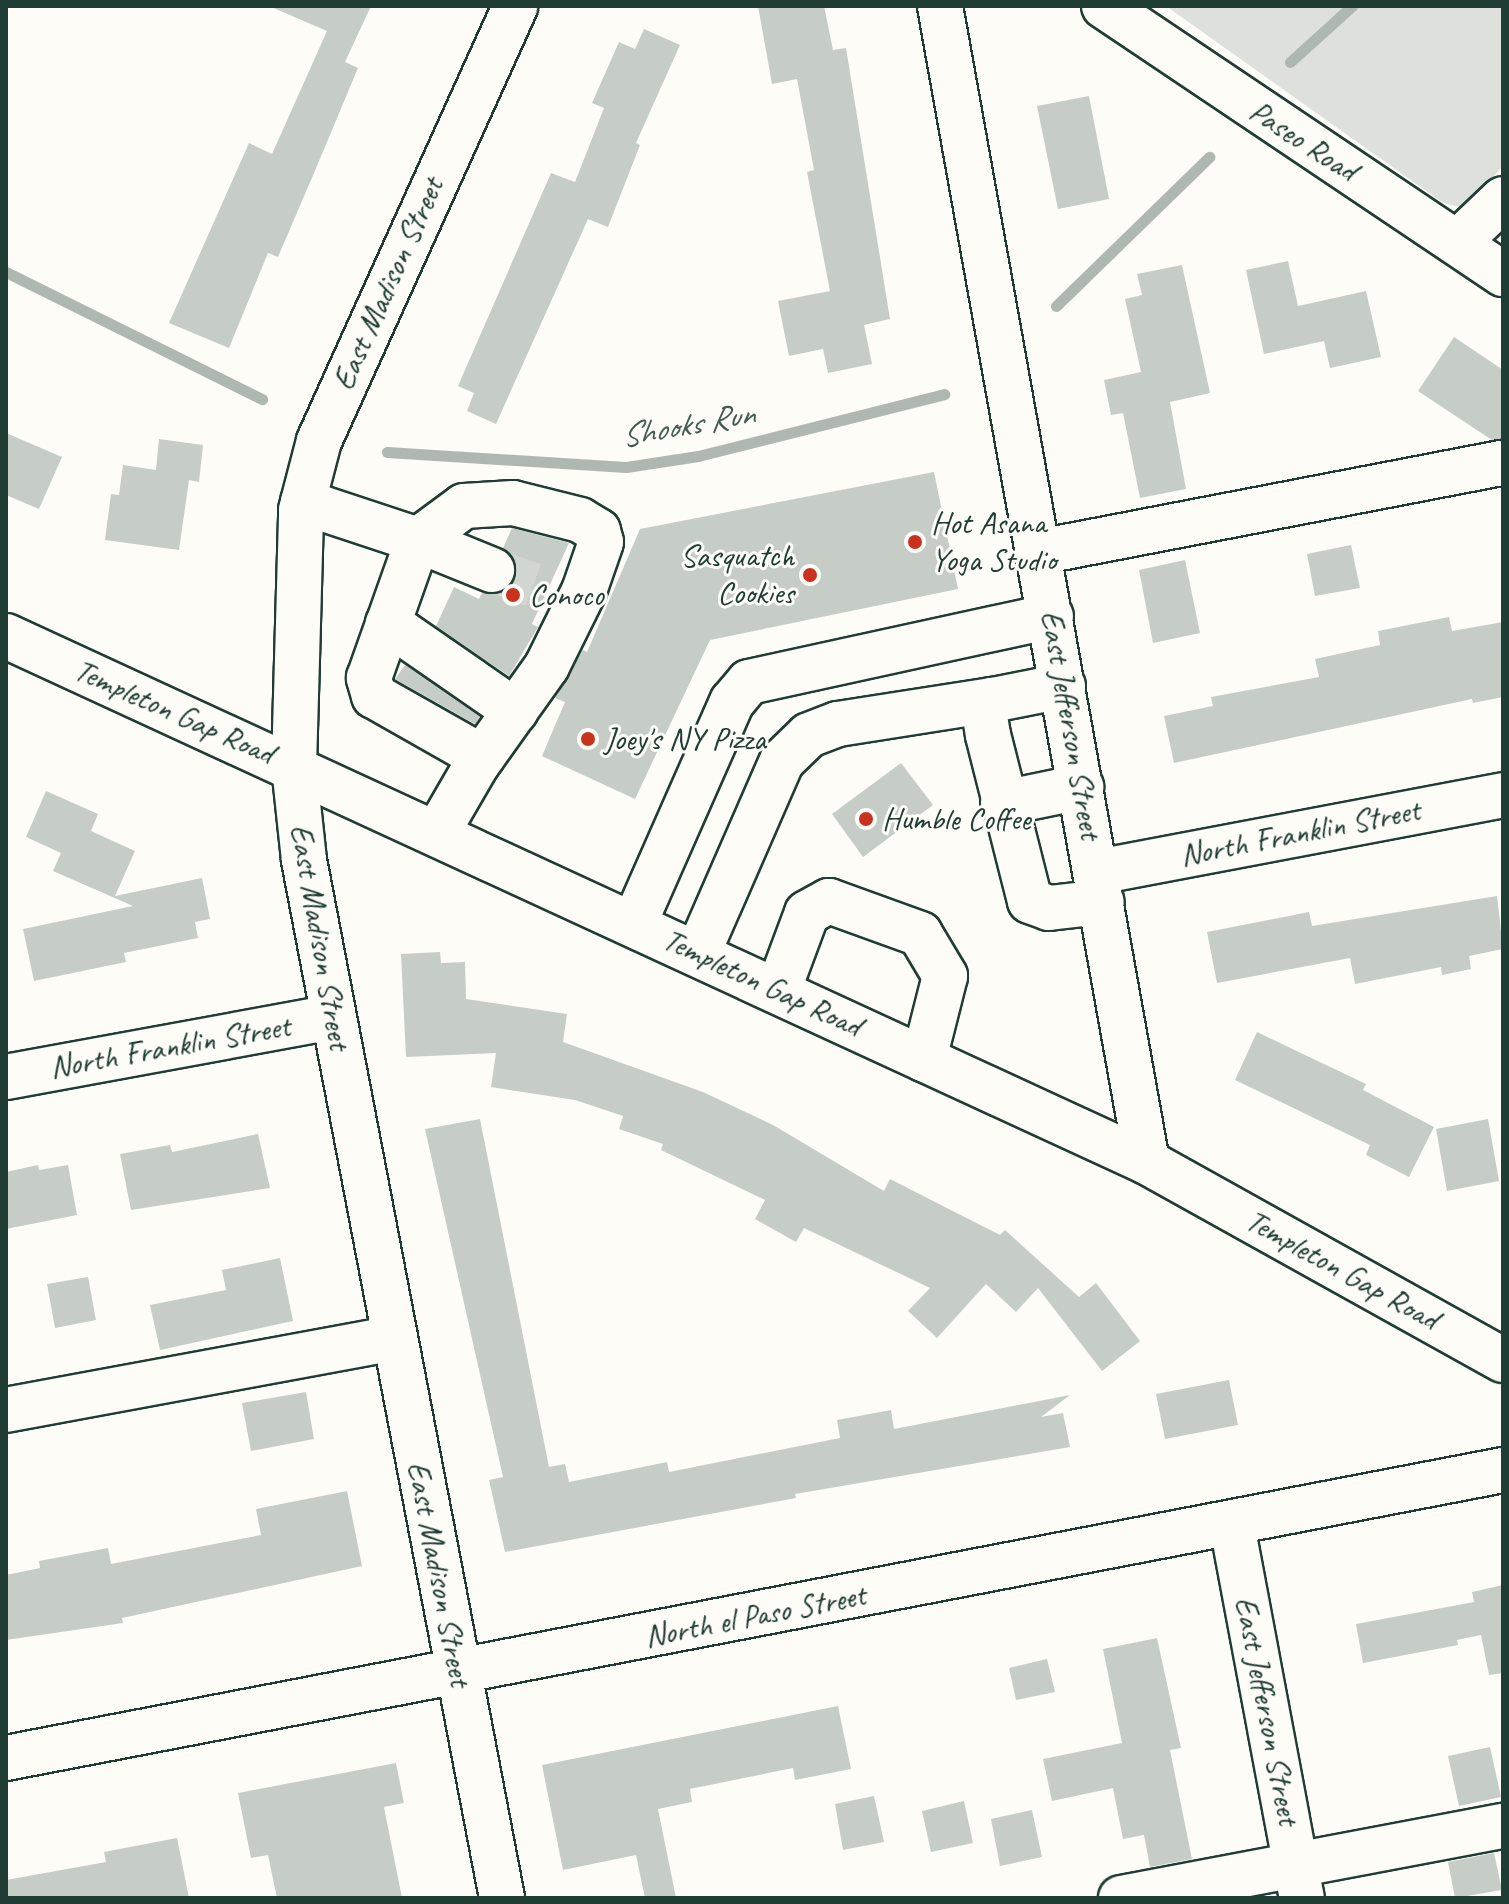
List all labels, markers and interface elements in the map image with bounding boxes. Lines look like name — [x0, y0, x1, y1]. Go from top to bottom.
street label: Paseo Road — [1242, 92, 1364, 190]
street label: East Madison Street — [324, 171, 452, 397]
water label: Shooks Run — [617, 392, 757, 456]
place label: Hot Asana Yoga Studio — [931, 505, 1057, 580]
marker: Hot Asana Yoga Studio — [906, 533, 924, 551]
place label: Sasquatch Cookies — [680, 538, 794, 613]
marker: Sasquatch Cookies — [801, 566, 819, 584]
place label: Conoco — [529, 576, 604, 614]
marker: Conoco — [504, 586, 522, 604]
street label: East Jefferson Street — [1032, 607, 1110, 843]
street label: Templeton Gap Road — [68, 651, 280, 773]
place label: Joey's NY Pizza — [604, 720, 766, 758]
marker: Joey's NY Pizza — [579, 730, 597, 748]
street label: North Franklin Street — [1177, 791, 1423, 875]
place label: Humble Coffee — [882, 800, 1030, 838]
marker: Humble Coffee — [857, 810, 875, 828]
street label: East Madison Street — [281, 821, 359, 1053]
street label: Templeton Gap Road — [656, 920, 868, 1046]
street label: North Franklin Street — [47, 1007, 293, 1087]
street label: Templeton Gap Road — [1239, 1201, 1445, 1339]
street label: East Madison Street — [398, 1458, 480, 1690]
street label: North el Paso Street — [640, 1576, 870, 1656]
street label: East Jefferson Street — [1226, 1593, 1308, 1829]

